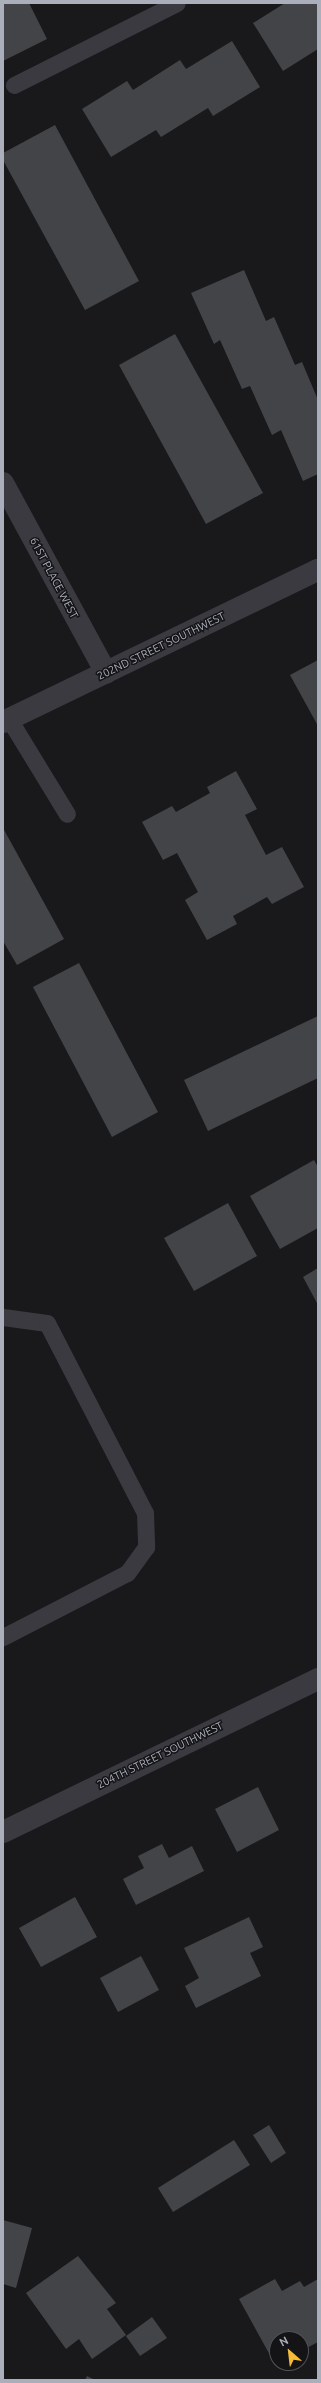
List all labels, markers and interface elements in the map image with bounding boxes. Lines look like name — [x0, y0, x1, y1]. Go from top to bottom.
street label: 61ST PLACE WEST — [27, 535, 81, 621]
street label: 202ND STREET SOUTHWEST — [95, 609, 227, 683]
street label: 204TH STREET SOUTHWEST — [95, 1719, 225, 1791]
north arrow — [269, 2331, 309, 2371]
text: N — [277, 2334, 290, 2349]

